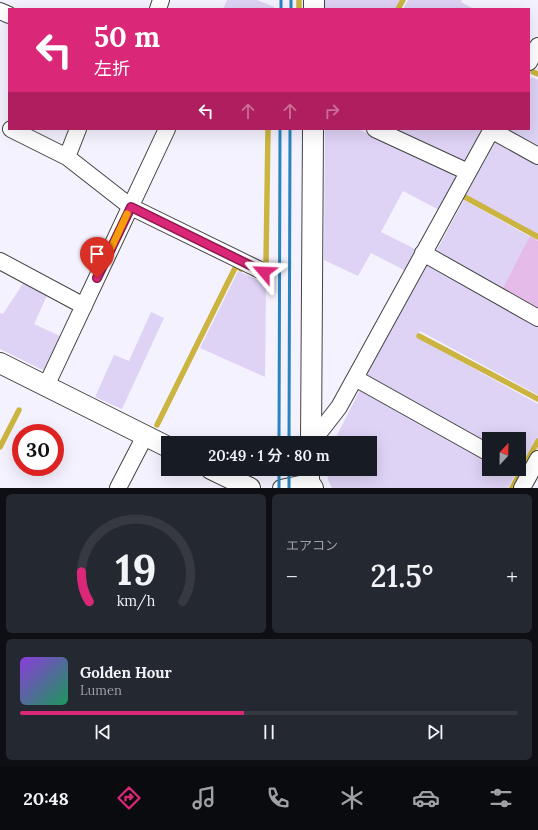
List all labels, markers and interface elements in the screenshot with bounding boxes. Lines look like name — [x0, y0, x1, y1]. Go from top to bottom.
text: 50 m — [94, 19, 160, 55]
icon: left — [28, 24, 80, 76]
text: 左折 — [94, 57, 130, 80]
icon: left — [195, 100, 217, 122]
icon: ahead — [237, 100, 259, 122]
icon: ahead — [279, 100, 301, 122]
icon: right — [321, 100, 343, 122]
pin — [80, 237, 114, 278]
icon: arrive — [86, 243, 108, 265]
position arrow — [243, 251, 285, 293]
speed limit sign: 30 — [12, 424, 64, 476]
north arrow — [482, 432, 526, 476]
map controls — [482, 432, 526, 476]
text: 20:49 · 1 分 · 80 m — [208, 446, 330, 465]
text: エアコン — [286, 537, 338, 554]
text: 19 — [116, 542, 156, 595]
text: 21.5° — [371, 557, 433, 595]
text: − — [286, 562, 298, 590]
text: + — [506, 562, 518, 590]
text: km/h — [117, 591, 156, 610]
text: Golden Hour — [80, 663, 172, 682]
text: Lumen — [80, 682, 122, 699]
icon: previous — [92, 721, 114, 743]
icon: pause — [258, 721, 280, 743]
icon: next — [424, 721, 446, 743]
icon: directions — [115, 784, 143, 812]
icon: music — [190, 784, 218, 812]
icon: phone — [264, 784, 292, 812]
icon: climate — [338, 784, 366, 812]
icon: car — [412, 784, 440, 812]
icon: filters — [487, 784, 515, 812]
text: 20:48 — [23, 787, 69, 810]

